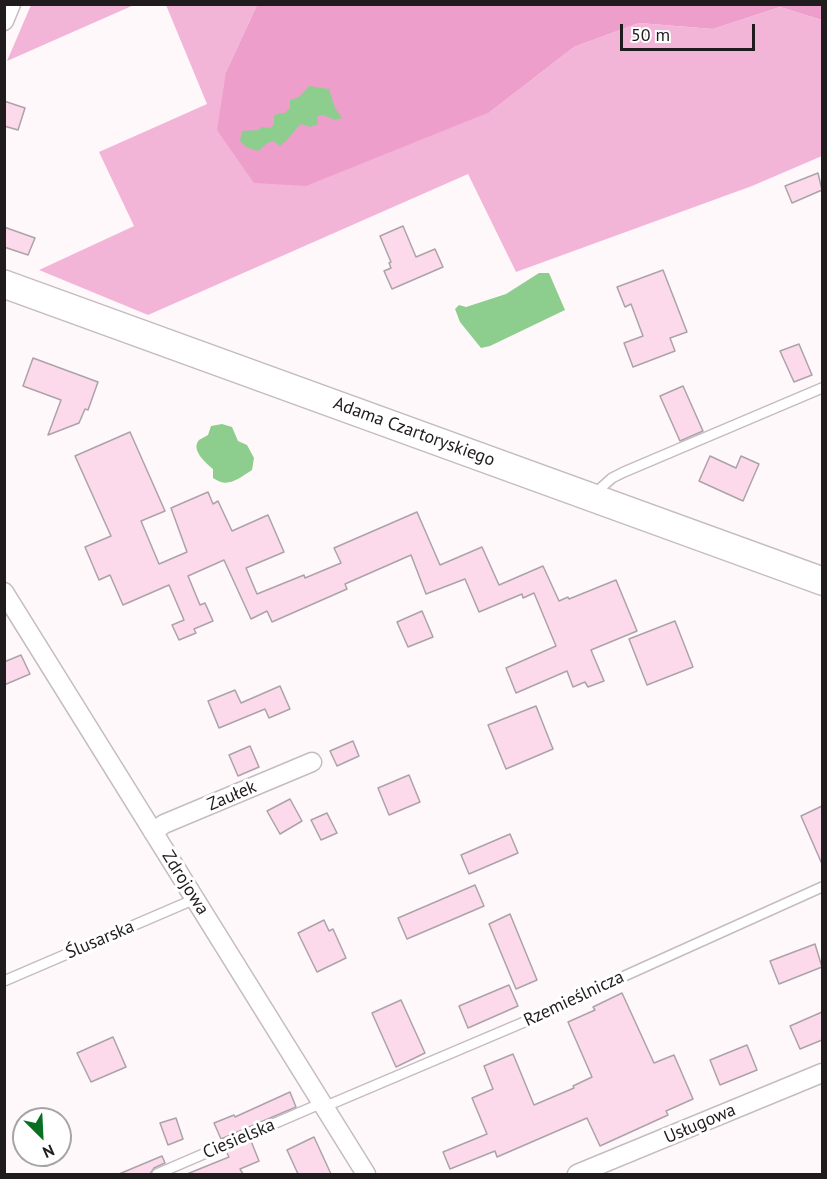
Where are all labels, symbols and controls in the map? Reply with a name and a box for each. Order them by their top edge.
scale bar [623,12,758,50]
text: 50 m [631,23,670,46]
street label: Adama Czartoryskiego [330,393,498,471]
street label: Zaułek [204,776,260,816]
street label: Zdrojowa [157,847,213,919]
street label: Ślusarska [63,916,137,964]
street label: Rzemieślnicza [520,966,628,1032]
street label: Usługowa [661,1099,739,1149]
north arrow [12,1107,72,1167]
street label: Ciesielska [200,1114,278,1164]
text: N [40,1140,57,1163]

